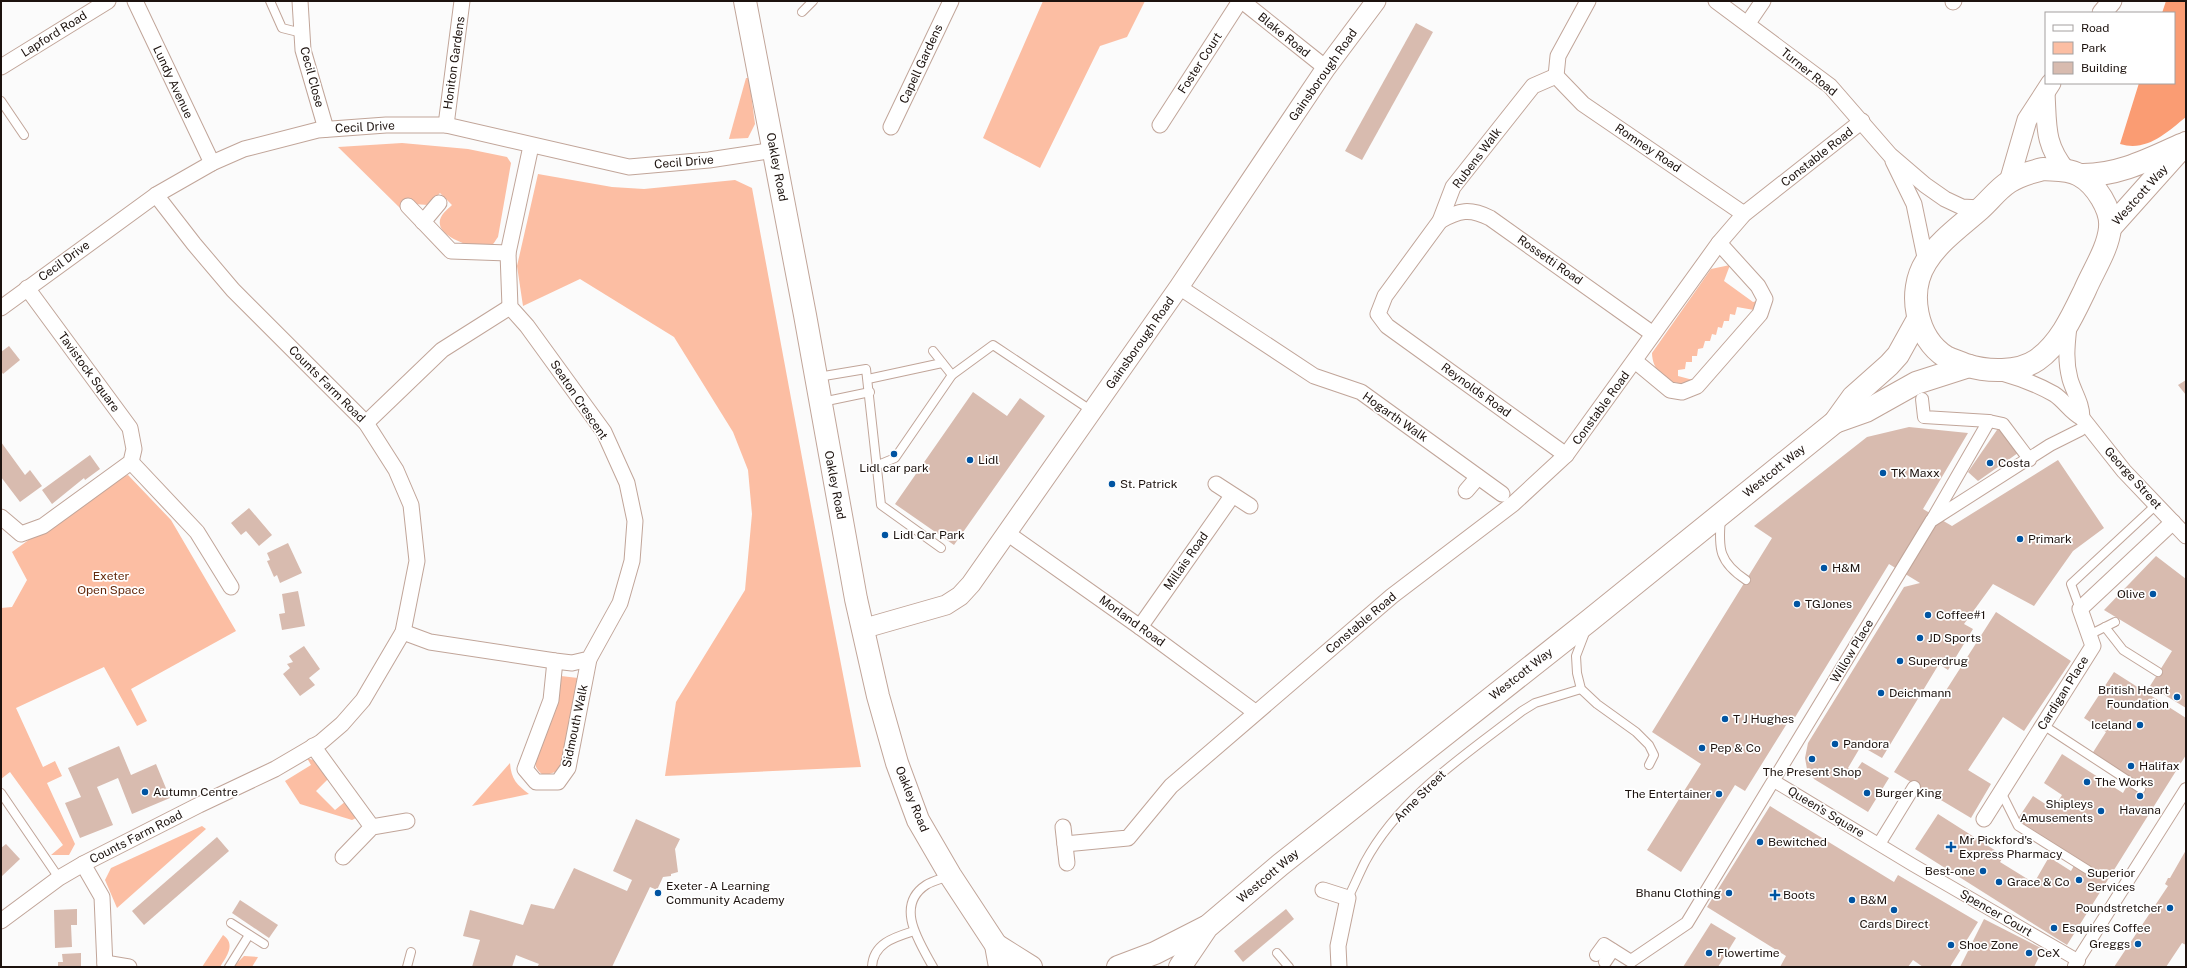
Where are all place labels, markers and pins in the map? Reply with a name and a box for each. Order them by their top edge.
marker: Lidl car park [889,449,899,459]
place label: Lidl [978,453,999,467]
marker: Lidl [965,455,975,465]
place label: Costa [1998,456,2030,470]
marker: Costa [1985,458,1995,468]
place label: Lidl car park [859,461,929,475]
place label: TK Maxx [1891,466,1940,480]
marker: TK Maxx [1878,468,1888,478]
place label: St. Patrick [1120,477,1178,491]
marker: St. Patrick [1107,479,1117,489]
place label: Lidl Car Park [893,528,965,542]
marker: Lidl Car Park [880,530,890,540]
place label: Primark [2028,532,2072,546]
marker: Primark [2015,534,2025,544]
place label: H&M [1832,561,1860,575]
marker: H&M [1819,563,1829,573]
place label: Olive [2117,587,2145,601]
marker: Olive [2148,589,2158,599]
place label: TGJones [1805,597,1852,611]
marker: TGJones [1792,599,1802,609]
place label: Coffee#1 [1936,608,1986,622]
marker: Coffee#1 [1923,610,1933,620]
place label: JD Sports [1928,631,1981,645]
marker: JD Sports [1915,633,1925,643]
place label: Superdrug [1908,654,1968,668]
marker: Superdrug [1895,656,1905,666]
place label: British Heart Foundation [2098,683,2169,711]
place label: Deichmann [1889,686,1951,700]
marker: Deichmann [1876,688,1886,698]
marker: British Heart Foundation [2172,692,2182,702]
place label: T J Hughes [1733,712,1794,726]
marker: T J Hughes [1720,714,1730,724]
place label: Iceland [2091,718,2132,732]
marker: Iceland [2135,720,2145,730]
place label: Pandora [1843,737,1889,751]
marker: Pandora [1830,739,1840,749]
place label: Pep & Co [1710,741,1761,755]
marker: Pep & Co [1697,743,1707,753]
marker: The Present Shop [1807,754,1817,764]
place label: Halifax [2139,759,2180,773]
marker: Halifax [2126,761,2136,771]
place label: The Present Shop [1763,765,1861,779]
place label: The Works [2095,775,2153,789]
marker: The Works [2082,777,2092,787]
place label: Autumn Centre [153,785,238,799]
place label: Burger King [1875,786,1942,800]
marker: Autumn Centre [140,787,150,797]
place label: The Entertainer [1625,787,1711,801]
marker: Burger King [1862,788,1872,798]
marker: The Entertainer [1714,789,1724,799]
marker: Havana [2135,791,2145,801]
place label: Shipleys Amusements [2020,797,2093,825]
place label: Havana [2119,803,2161,817]
marker: Shipleys Amusements [2096,806,2106,816]
place label: Mr Pickford's Express Pharmacy [1959,833,2063,861]
place label: Bewitched [1768,835,1827,849]
marker: Bewitched [1755,837,1765,847]
marker: Mr Pickford's Express Pharmacy [1946,842,1956,852]
place label: Best-one [1925,864,1975,878]
marker: Best-one [1978,866,1988,876]
place label: Superior Services [2087,866,2135,894]
place label: Grace & Co [2007,875,2070,889]
marker: Superior Services [2074,875,2084,885]
marker: Grace & Co [1994,877,2004,887]
place label: Exeter - A Learning Community Academy [666,879,785,907]
place label: Bhanu Clothing [1635,886,1721,900]
marker: Exeter - A Learning Community Academy [653,888,663,898]
marker: Bhanu Clothing [1724,888,1734,898]
place label: Boots [1783,888,1815,902]
marker: Boots [1770,890,1780,900]
place label: B&M [1860,893,1887,907]
marker: B&M [1847,895,1857,905]
place label: Poundstretcher [2075,901,2162,915]
marker: Poundstretcher [2165,903,2175,913]
marker: Cards Direct [1889,905,1899,915]
place label: Cards Direct [1859,917,1929,931]
place label: Esquires Coffee [2062,921,2151,935]
marker: Esquires Coffee [2049,923,2059,933]
place label: Greggs [2089,937,2130,951]
place label: Shoe Zone [1959,938,2019,952]
marker: Greggs [2133,939,2143,949]
marker: Shoe Zone [1946,940,1956,950]
place label: Flowertime [1717,946,1780,960]
place label: CeX [2037,946,2060,960]
marker: Flowertime [1704,948,1714,958]
marker: CeX [2024,948,2034,958]

